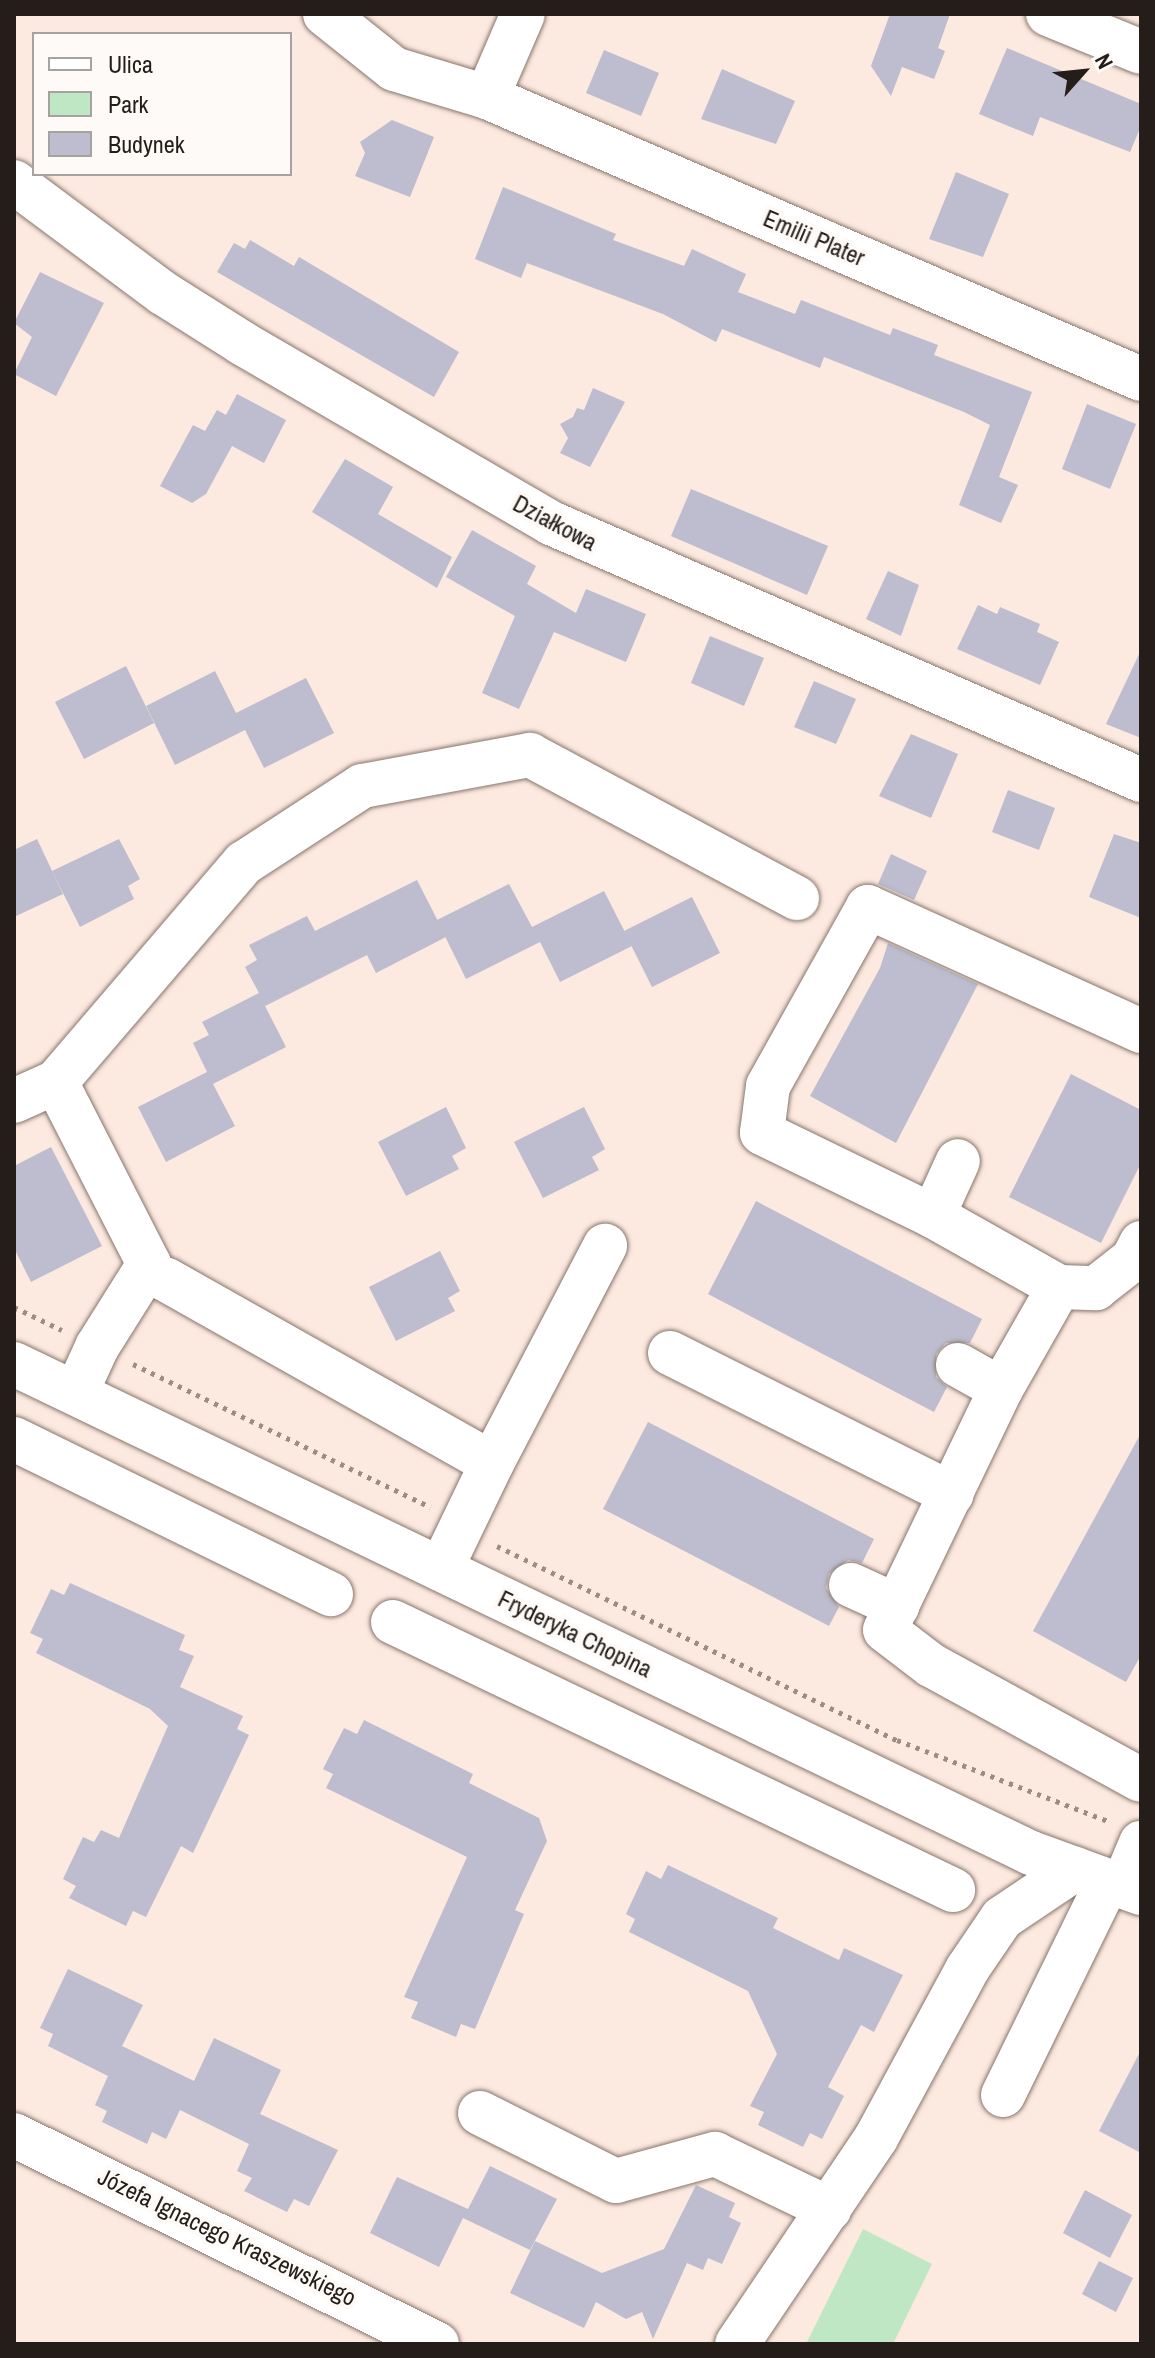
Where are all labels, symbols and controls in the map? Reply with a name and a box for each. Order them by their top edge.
legend [32,32,292,176]
north arrow [1043,32,1123,112]
text: Ulica [108,48,153,80]
text: N [1088,48,1121,74]
text: Park [108,88,148,120]
text: Budynek [108,128,185,160]
street label: Emilii Plater [759,204,869,272]
street label: Działkowa [508,489,602,557]
street label: Fryderyka Chopina [493,1584,657,1684]
street label: Józefa Ignacego Kraszewskiego [93,2162,361,2312]

